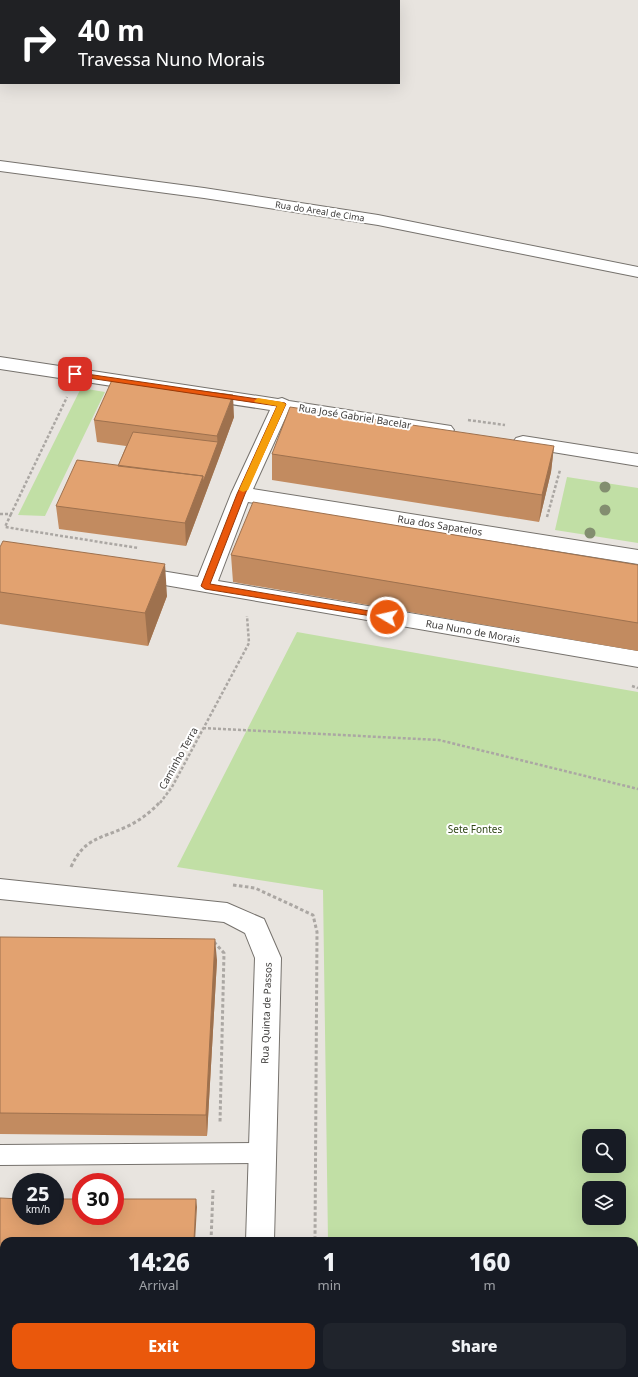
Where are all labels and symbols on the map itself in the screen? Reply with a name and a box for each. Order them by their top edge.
street label: Rua do Areal de Cima [274,198,366,224]
pin [58,357,92,391]
street label: Rua José Gabriel Bacelar [298,400,412,432]
street label: Rua dos Sapatelos [397,511,484,539]
position arrow [366,596,408,638]
street label: Rua Nuno de Morais [425,616,522,646]
street label: Caminho Terra [155,724,201,792]
park label: Sete Fontes [448,822,502,836]
street label: Rua Quinta de Passos [257,962,275,1064]
speed limit sign: 30 [72,1173,124,1225]

